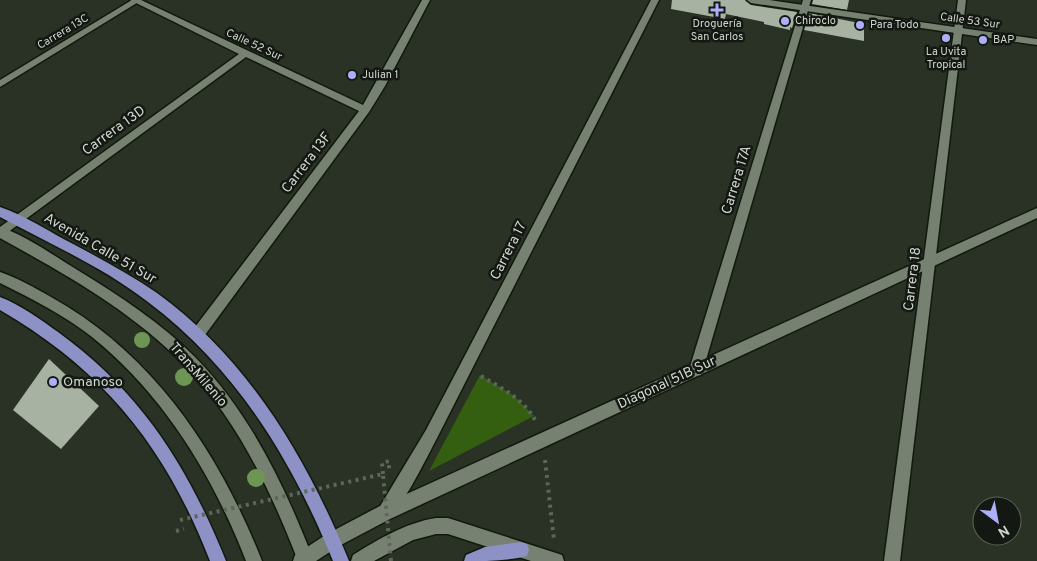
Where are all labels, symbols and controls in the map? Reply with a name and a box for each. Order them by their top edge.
marker: Droguería San Carlos [711,4,723,16]
street label: Calle 53 Sur [939,10,1002,32]
street label: Carrera 13C [35,11,91,53]
place label: Chiroclo [795,14,836,28]
marker: Chiroclo [779,15,791,27]
place label: Droguería San Carlos [691,17,743,44]
place label: Para Todo [870,18,919,32]
marker: Para Todo [854,19,866,31]
street label: Calle 52 Sur [224,26,285,64]
marker: La Uvita Tropical [940,32,952,44]
place label: BAP [993,33,1014,47]
marker: BAP [977,34,989,46]
place label: La Uvita Tropical [926,45,966,72]
place label: Julian 1 [362,68,399,82]
marker: Julian 1 [346,69,358,81]
street label: Carrera 13D [79,102,149,160]
street label: Carrera 13F [279,129,336,197]
street label: Carrera 17A [718,144,756,216]
street label: Avenida Calle 51 Sur [41,210,160,288]
street label: Carrera 17 [487,219,531,283]
street label: Carrera 18 [901,246,925,312]
street label: TransMilenio [166,339,231,411]
street label: Diagonal 51B Sur [615,353,719,413]
place label: Omanoso [63,374,123,391]
marker: Omanoso [47,376,59,388]
north arrow [972,496,1022,546]
text: N [994,521,1012,541]

